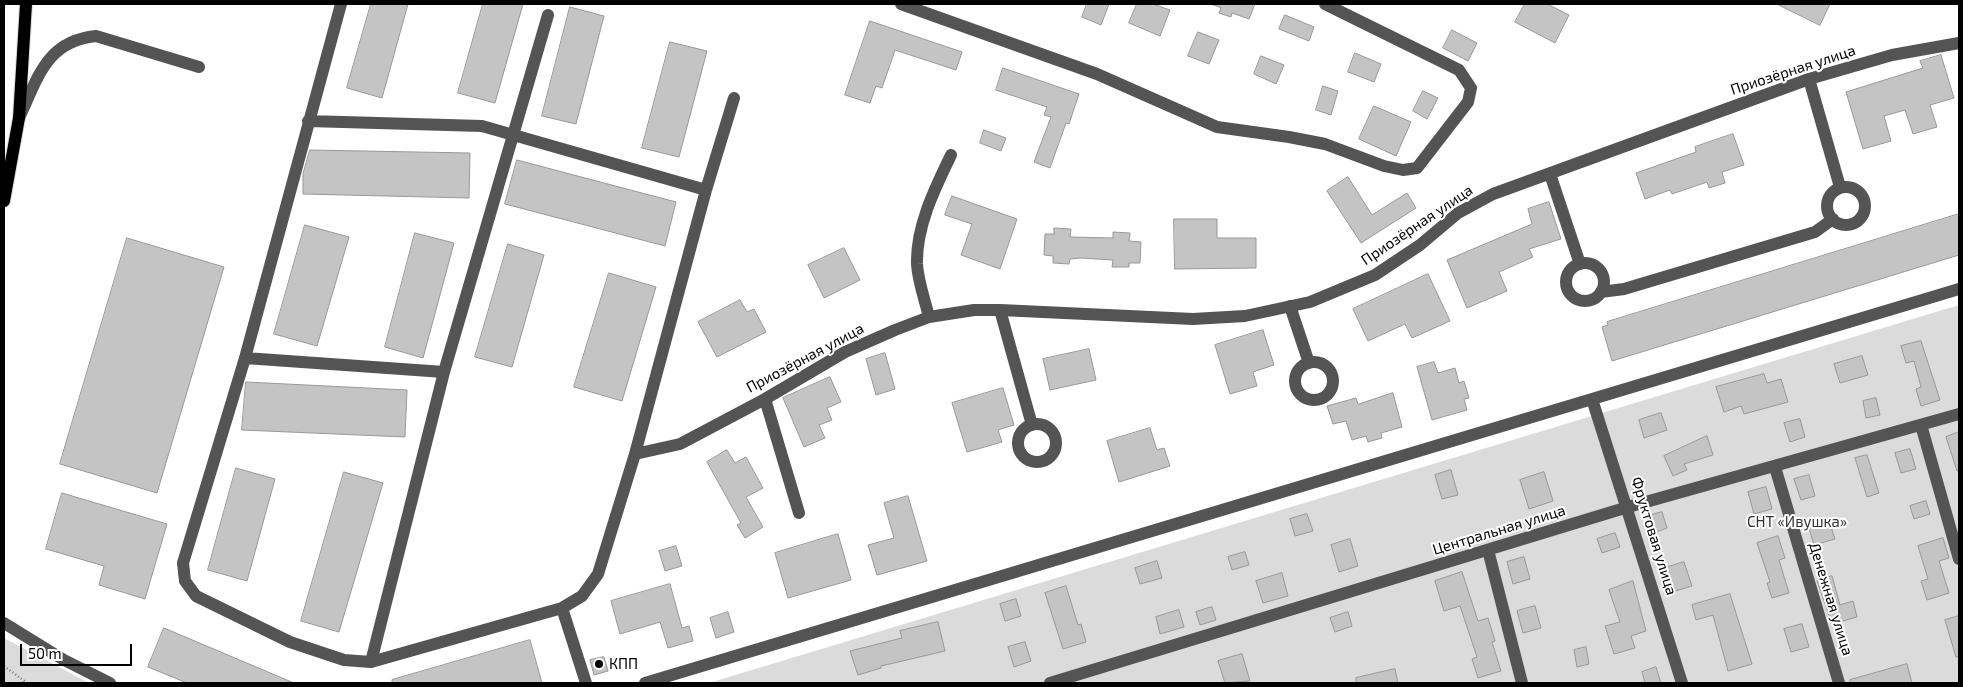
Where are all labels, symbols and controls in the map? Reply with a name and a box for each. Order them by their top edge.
street label: Приозёрная улица [1728,41,1858,99]
street label: Приозёрная улица [1358,181,1476,269]
street label: Приозёрная улица [743,319,867,397]
street label: Фруктовая улица [1627,475,1681,597]
street label: Центральная улица [1430,501,1568,559]
park label: СНТ «Ивушка» [1747,513,1847,531]
street label: Денежная улица [1805,540,1857,658]
scale bar [22,634,135,666]
text: 50 m [28,644,62,662]
place label: КПП [609,655,638,673]
marker: КПП [593,658,605,670]

